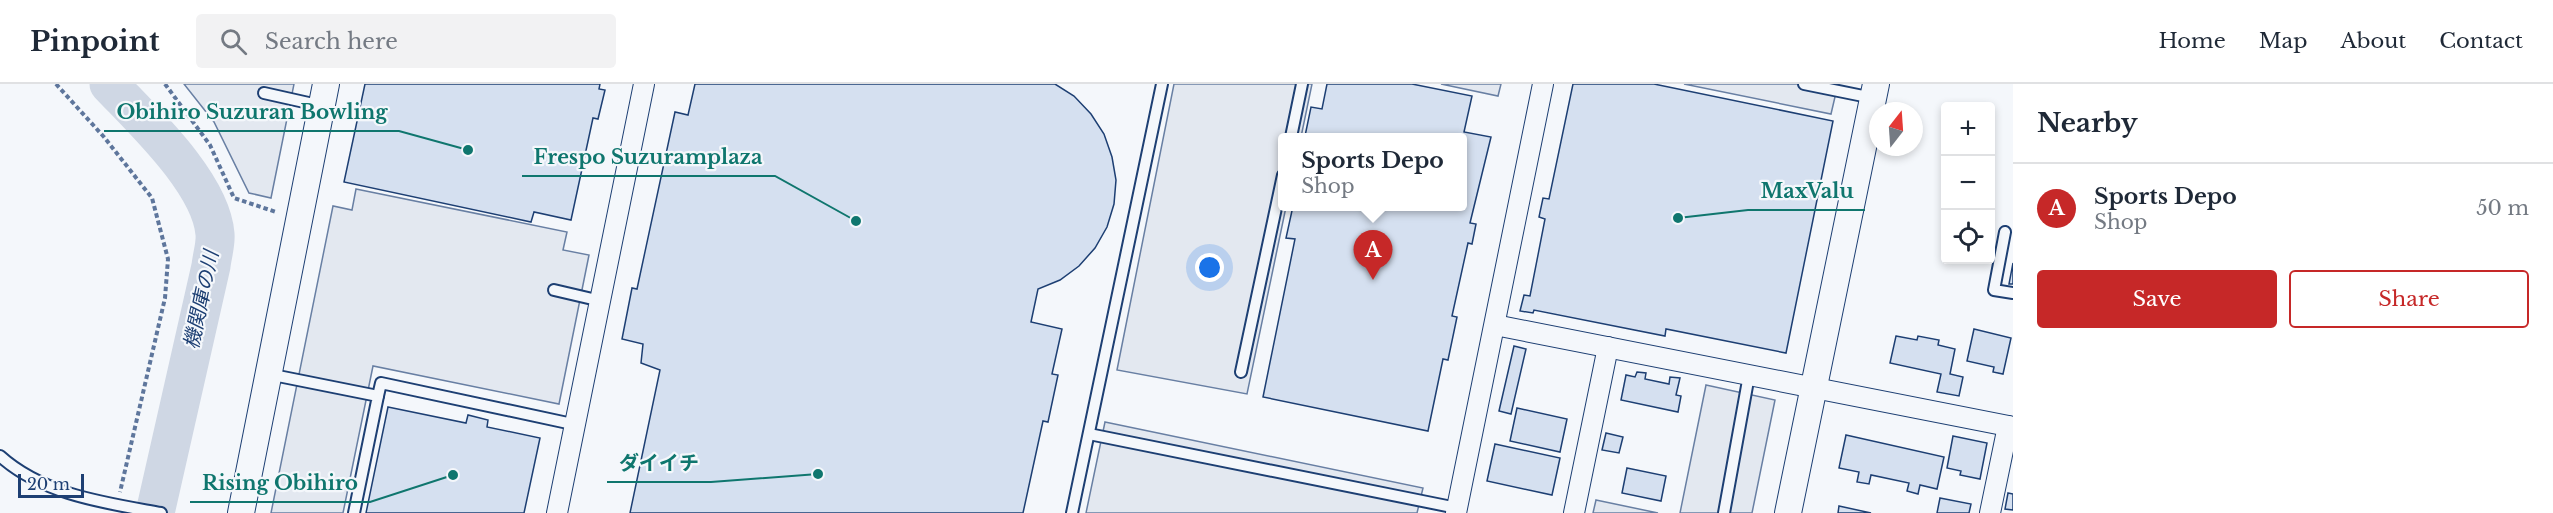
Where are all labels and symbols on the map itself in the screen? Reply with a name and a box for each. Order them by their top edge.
callout: Obihiro Suzuran Bowling [104,93,399,131]
text: Obihiro Suzuran Bowling [116,100,388,124]
north arrow [1869,102,1923,156]
callout: Frespo Suzuramplaza [522,138,775,176]
text: Frespo Suzuramplaza [534,145,763,169]
callout: MaxValu [1748,172,1865,210]
text: MaxValu [1760,179,1854,203]
pin: A [1354,230,1392,280]
water label: 機関庫の川 [179,247,224,351]
your location [1195,253,1224,282]
callout: ダイイチ [607,444,711,482]
text: ダイイチ [619,451,699,475]
callout: Rising Obihiro [190,464,370,502]
scale bar [18,471,84,498]
text: Rising Obihiro [202,471,358,495]

